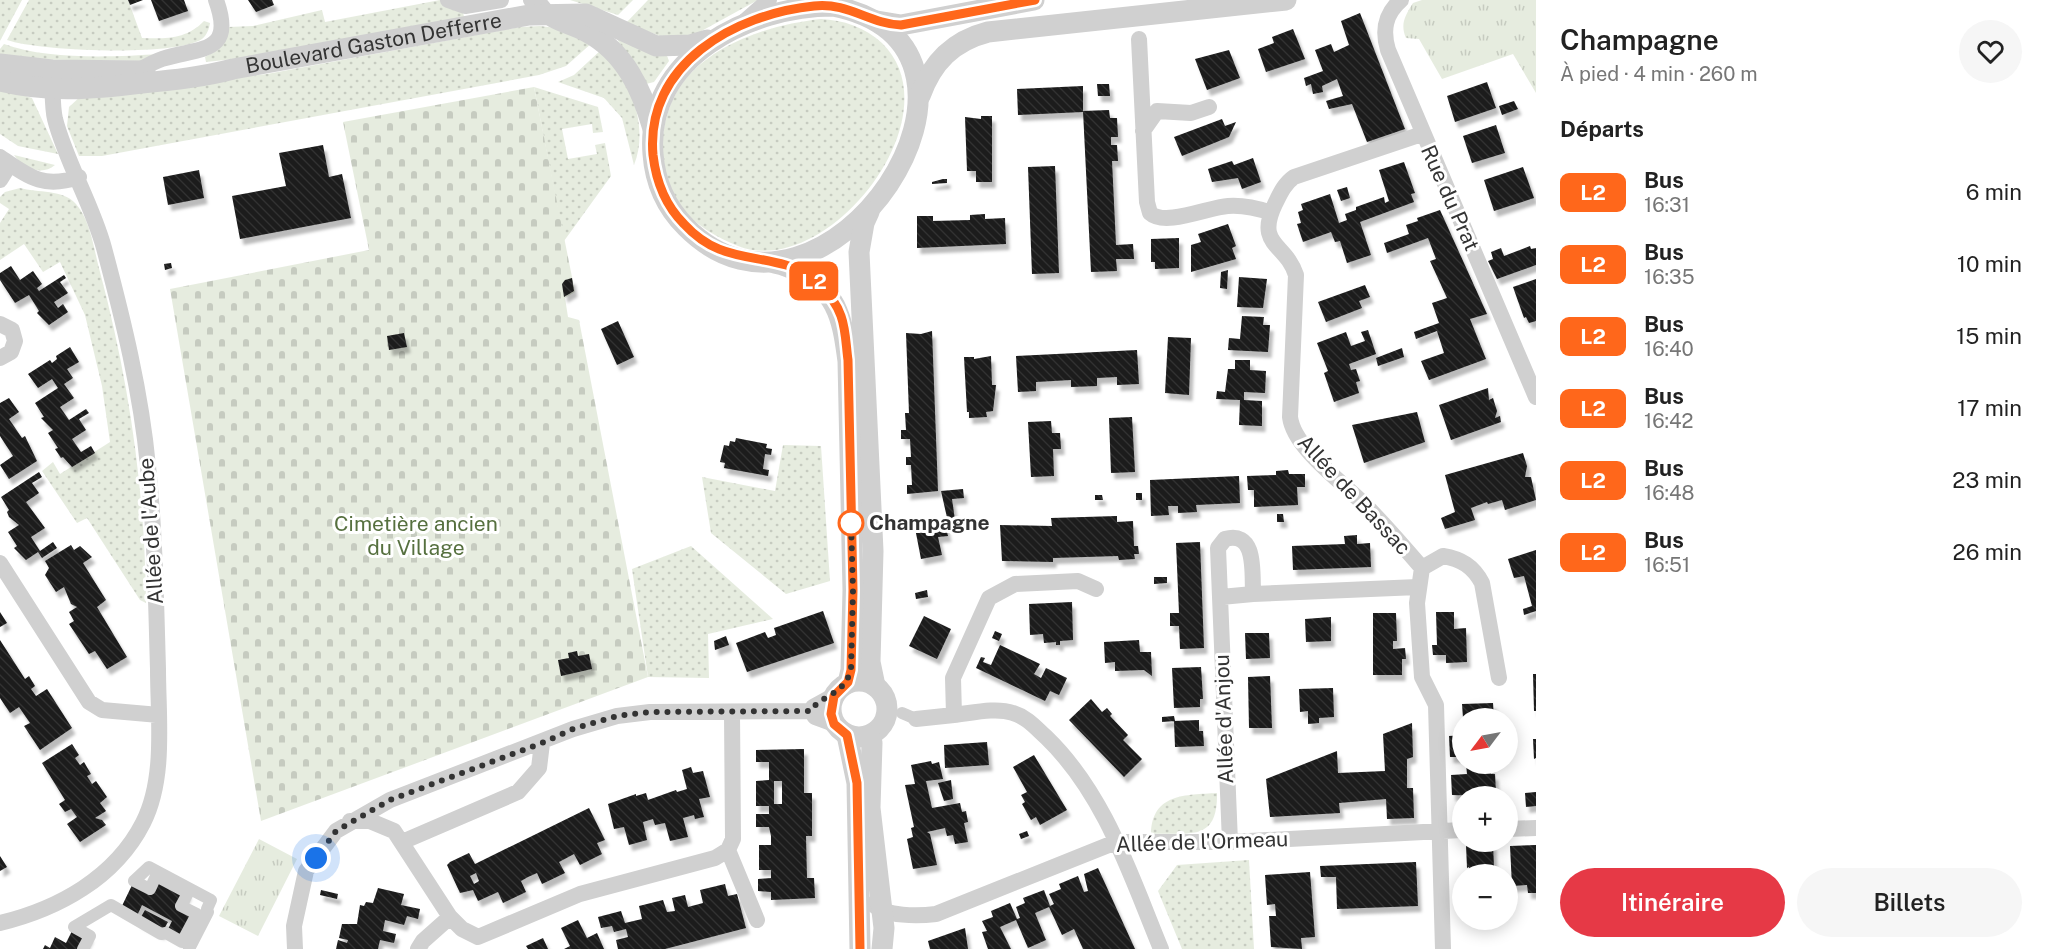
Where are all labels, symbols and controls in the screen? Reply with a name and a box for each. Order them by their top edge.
street label: Boulevard Gaston Defferre [243,7,504,78]
button: heart [1959,20,2022,83]
text: Champagne [1560,23,1719,56]
text: À pied · 4 min · 260 m [1560,62,1758,86]
text: Départs [1560,116,1644,142]
street label: Rue du Prat [1416,141,1485,255]
text: Bus [1644,167,1684,193]
text: 6 min [1966,179,2022,205]
text: L2 [1580,180,1606,205]
text: 16:31 [1644,193,1690,217]
text: Bus [1644,239,1684,265]
text: 10 min [1957,251,2022,277]
text: L2 [1580,252,1606,277]
line badge: L2 [787,262,841,300]
text: 16:35 [1644,265,1695,289]
text: L2 [801,269,827,294]
text: Bus [1644,311,1684,337]
text: 15 min [1956,323,2022,349]
text: L2 [1580,324,1606,349]
text: 16:40 [1644,337,1694,361]
text: Bus [1644,383,1684,409]
text: 17 min [1957,395,2022,421]
text: L2 [1580,396,1606,421]
text: 16:42 [1644,409,1693,433]
street label: Allée de Bassac [1293,430,1416,560]
text: Bus [1644,455,1684,481]
street label: Allée de l'Aube [133,457,168,605]
text: 23 min [1952,467,2022,493]
text: L2 [1580,468,1606,493]
text: 16:48 [1644,481,1695,505]
marker: Champagne [838,510,864,536]
place label: Champagne [869,510,990,535]
park label: Cimetière ancien du Village [334,511,498,560]
text: Bus [1644,527,1684,553]
text: 26 min [1953,539,2022,565]
text: L2 [1580,540,1606,565]
text: 16:51 [1644,553,1690,577]
street label: Allée d'Anjou [1209,654,1238,784]
north arrow [1452,708,1518,774]
map controls [1452,708,1518,930]
button: + [1452,786,1518,852]
street label: Allée de l'Ormeau [1115,826,1289,857]
your location [301,843,331,873]
button: − [1452,864,1518,930]
button: Itinéraire [1560,868,1785,937]
button: Billets [1797,868,2022,937]

